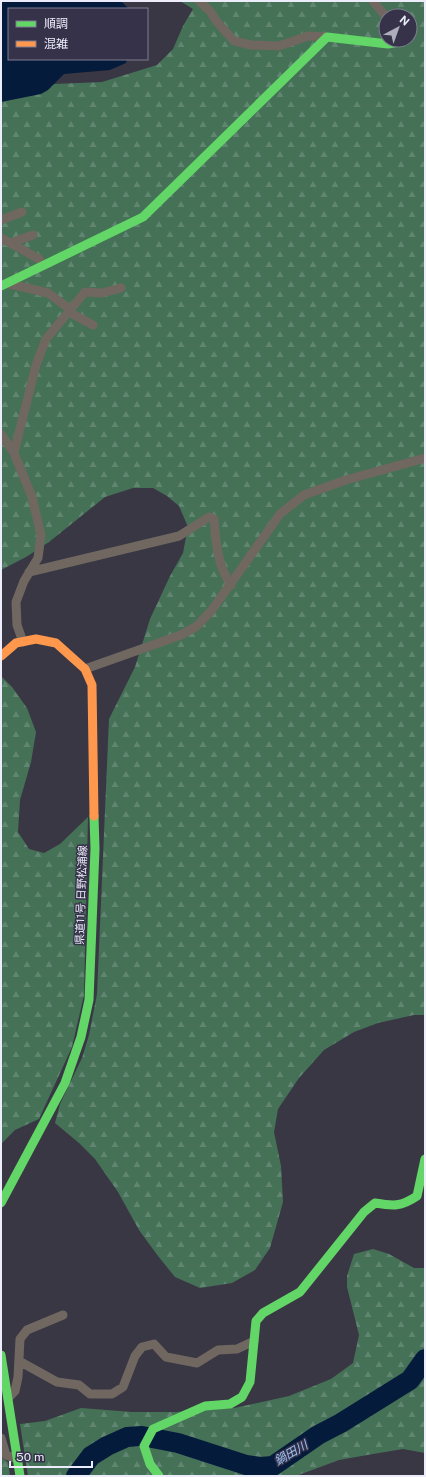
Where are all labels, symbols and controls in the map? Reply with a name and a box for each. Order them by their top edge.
legend [8,8,148,60]
north arrow [378,8,418,48]
text: N [397,13,412,28]
text: 順調 [44,17,68,31]
text: 混雑 [44,37,68,51]
street label: 県道11号 日野松浦線 [73,845,89,945]
water label: 鍋田川 [272,1437,312,1468]
scale bar [10,1443,92,1469]
text: 50 m [16,1450,44,1464]

